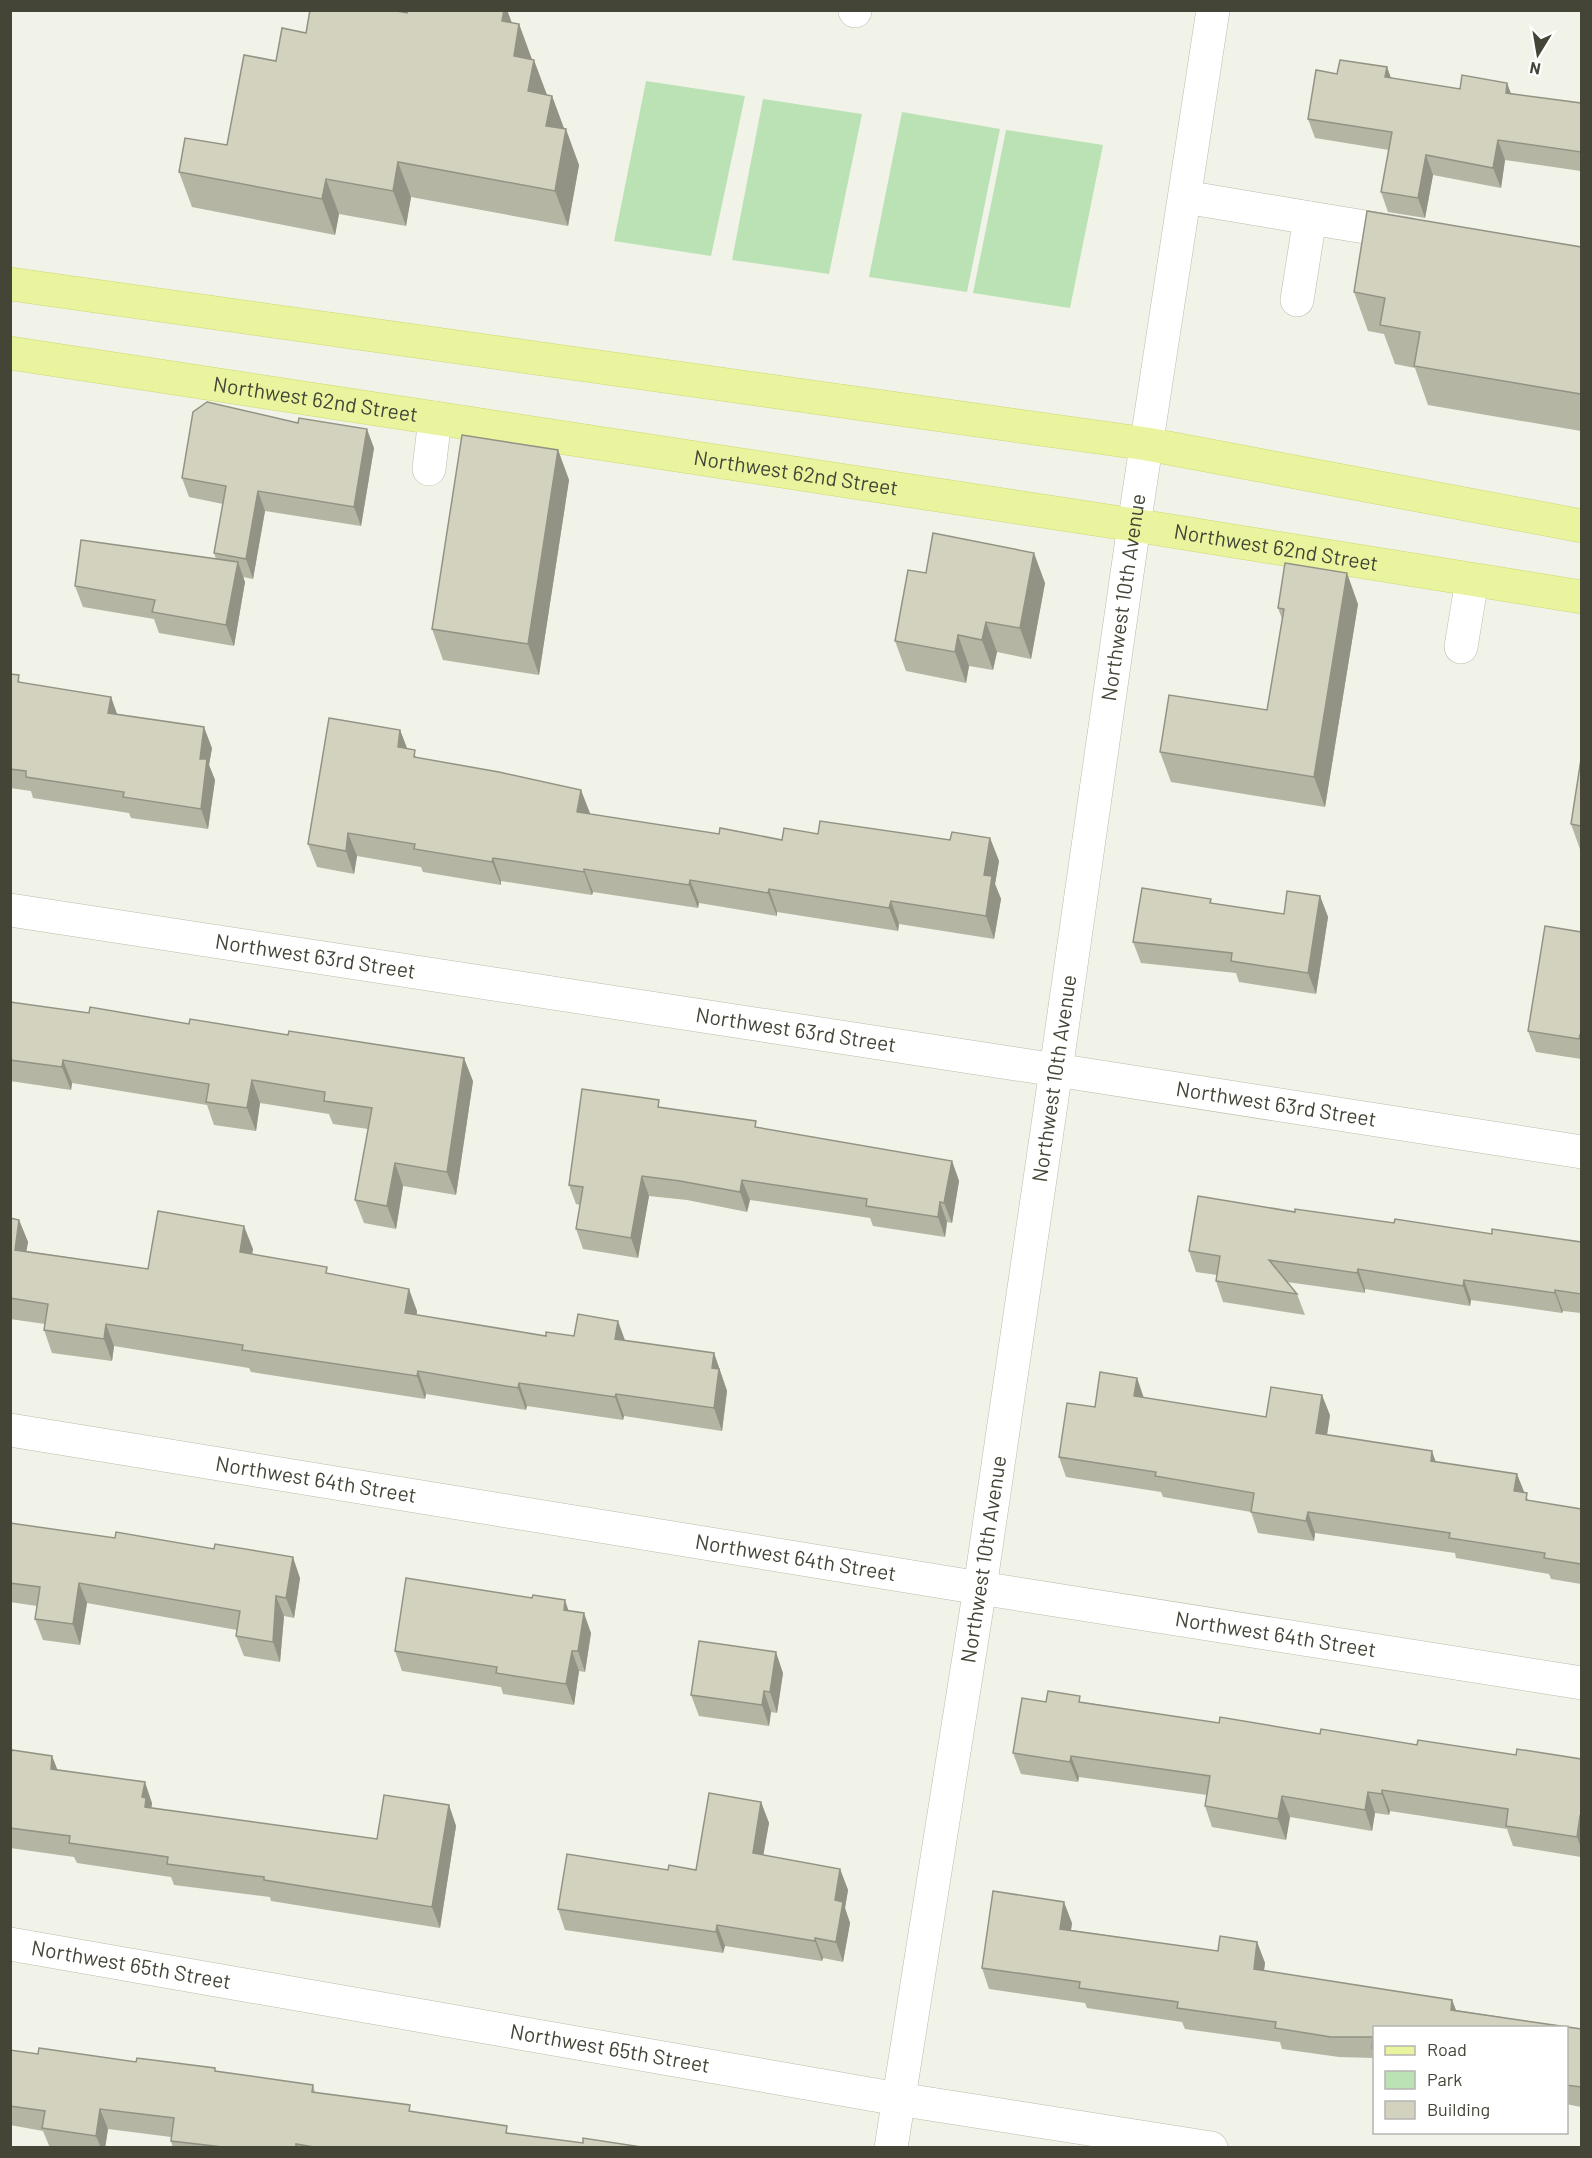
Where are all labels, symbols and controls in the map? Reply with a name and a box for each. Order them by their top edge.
north arrow [1508,24,1568,84]
text: N [1528,59,1542,80]
street label: Northwest 62nd Street [212,370,420,426]
street label: Northwest 62nd Street [692,444,900,500]
street label: Northwest 10th Avenue [1095,492,1150,703]
street label: Northwest 62nd Street [1172,518,1380,575]
street label: Northwest 63rd Street [214,928,418,983]
street label: Northwest 10th Avenue [1026,973,1081,1184]
street label: Northwest 63rd Street [694,1001,898,1056]
street label: Northwest 63rd Street [1174,1075,1378,1131]
street label: Northwest 64th Street [214,1450,418,1507]
street label: Northwest 10th Avenue [954,1454,1010,1665]
street label: Northwest 64th Street [694,1528,898,1585]
street label: Northwest 64th Street [1174,1605,1378,1661]
street label: Northwest 65th Street [30,1934,233,1993]
street label: Northwest 65th Street [508,2018,712,2077]
legend [1373,2026,1568,2134]
text: Road [1427,2038,1467,2060]
text: Park [1427,2068,1462,2090]
text: Building [1427,2098,1490,2120]

